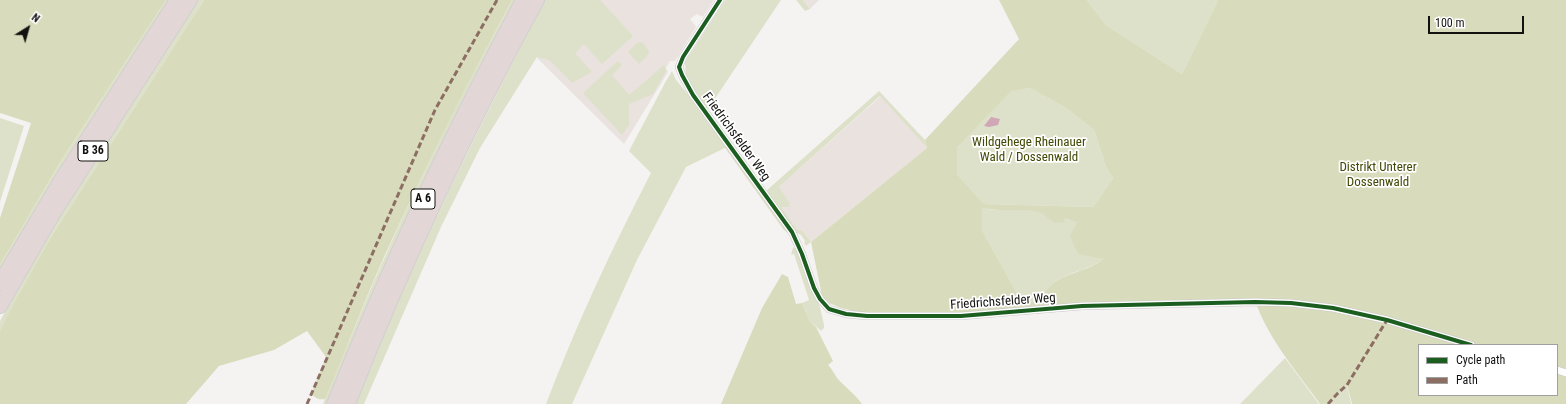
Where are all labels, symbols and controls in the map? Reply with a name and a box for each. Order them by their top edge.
north arrow [8,8,48,48]
scale bar [1430,8,1526,34]
text: N [29,11,42,25]
text: 100 m [1435,16,1465,30]
street label: Friedrichsfelder Weg [699,90,773,184]
park label: Wildgehege Rheinauer Wald / Dossenwald [972,135,1086,166]
road number: B 36 [78,141,108,161]
park label: Distrikt Unterer Dossenwald [1339,160,1417,191]
road number: A 6 [411,189,435,209]
street label: Friedrichsfelder Weg [950,291,1056,313]
legend [1418,344,1558,396]
text: Cycle path [1456,353,1505,367]
text: Path [1456,373,1478,387]

